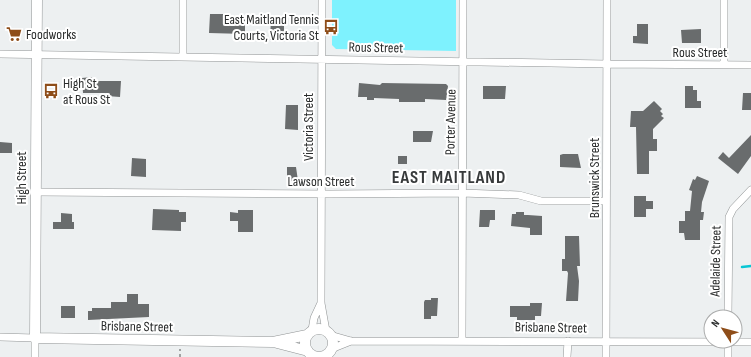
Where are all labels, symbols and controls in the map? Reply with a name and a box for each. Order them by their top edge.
place label: East Maitland Tennis Courts, Victoria St [224,11,319,44]
bus stop icon: East Maitland Tennis Courts, Victoria St [322,18,340,36]
supermarket icon: Foodworks [5,25,23,43]
place label: Foodworks [26,26,76,43]
street label: Rous Street [348,39,404,56]
street label: Rous Street [673,44,727,61]
place label: High St at Rous St [63,75,110,108]
bus stop icon: High St at Rous St [42,82,60,100]
street label: Porter Avenue [441,89,460,155]
street label: Victoria Street [300,93,317,161]
street label: Brunswick Street [586,138,603,218]
street label: High Street [13,151,30,205]
district label: EAST MAITLAND [392,167,506,188]
street label: Lawson Street [288,173,354,190]
street label: Adelaide Street [706,225,725,298]
north arrow [703,309,743,349]
street label: Brisbane Street [101,317,173,336]
text: N [708,317,722,330]
street label: Brisbane Street [515,318,587,337]

